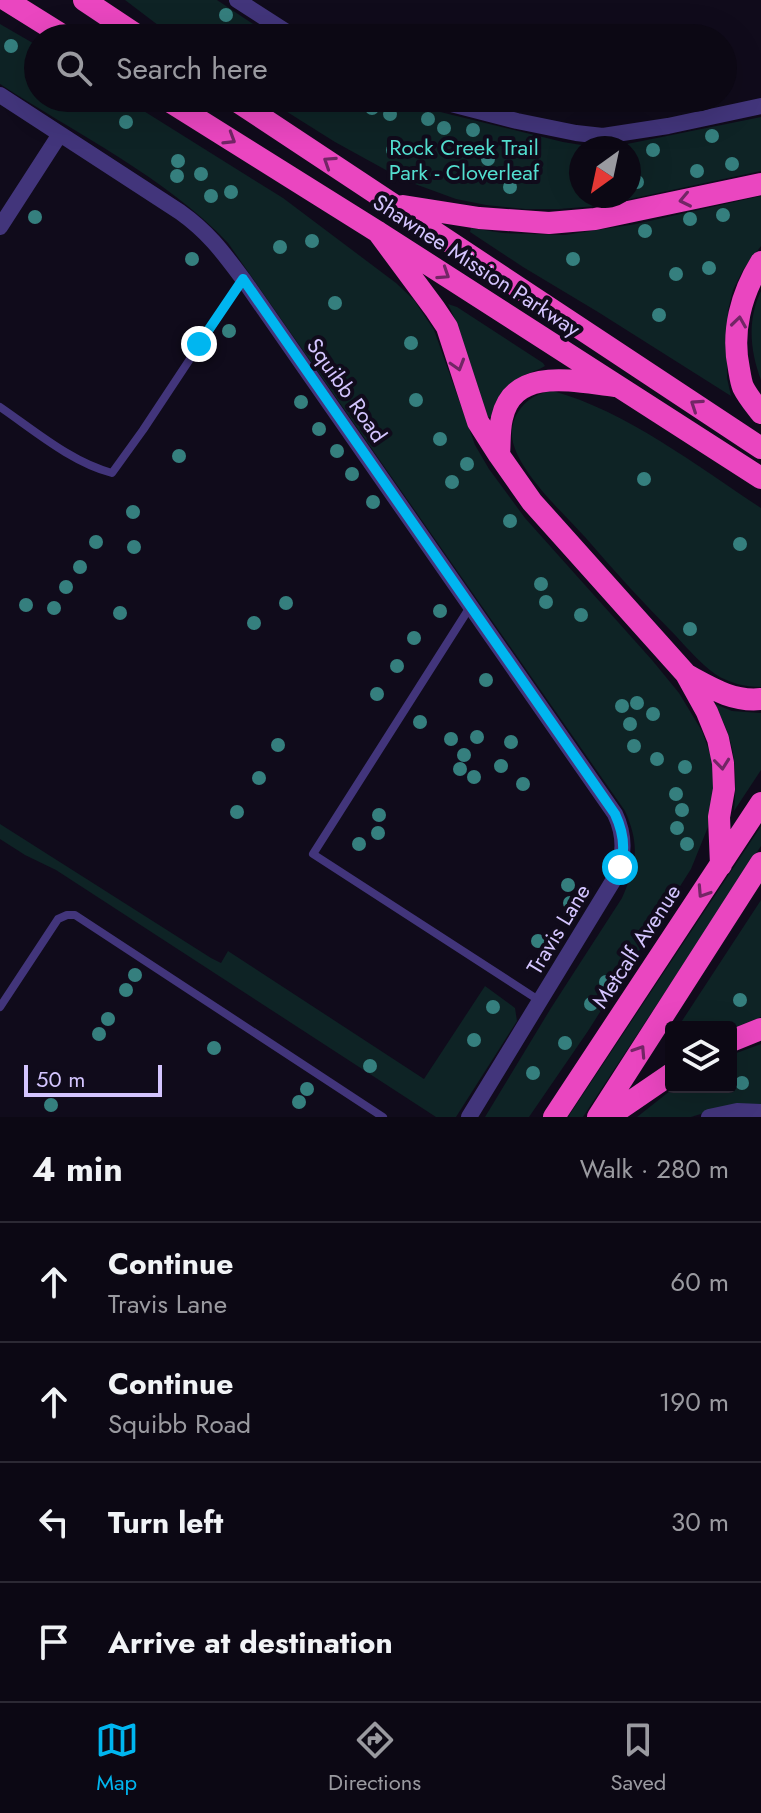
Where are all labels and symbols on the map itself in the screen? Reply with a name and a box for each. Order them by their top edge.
one-way arrow [221,130,236,145]
park label: Rock Creek Trail Park - Cloverleaf [389,131,540,188]
north arrow [569,136,641,208]
one-way arrow [324,157,338,172]
street label: Shawnee Mission Parkway [367,186,587,344]
one-way arrow [678,191,692,208]
one-way arrow [435,264,450,279]
one-way arrow [730,315,747,329]
route end [181,326,217,362]
street label: Squibb Road [299,331,395,449]
one-way arrow [449,357,465,371]
one-way arrow [690,400,705,415]
one-way arrow [713,758,730,771]
route start [602,849,638,885]
street label: Travis Lane [518,878,598,980]
street label: Metcalf Avenue [584,878,688,1014]
one-way arrow [698,883,713,897]
one-way arrow [630,1046,645,1060]
scale bar [24,1061,162,1097]

